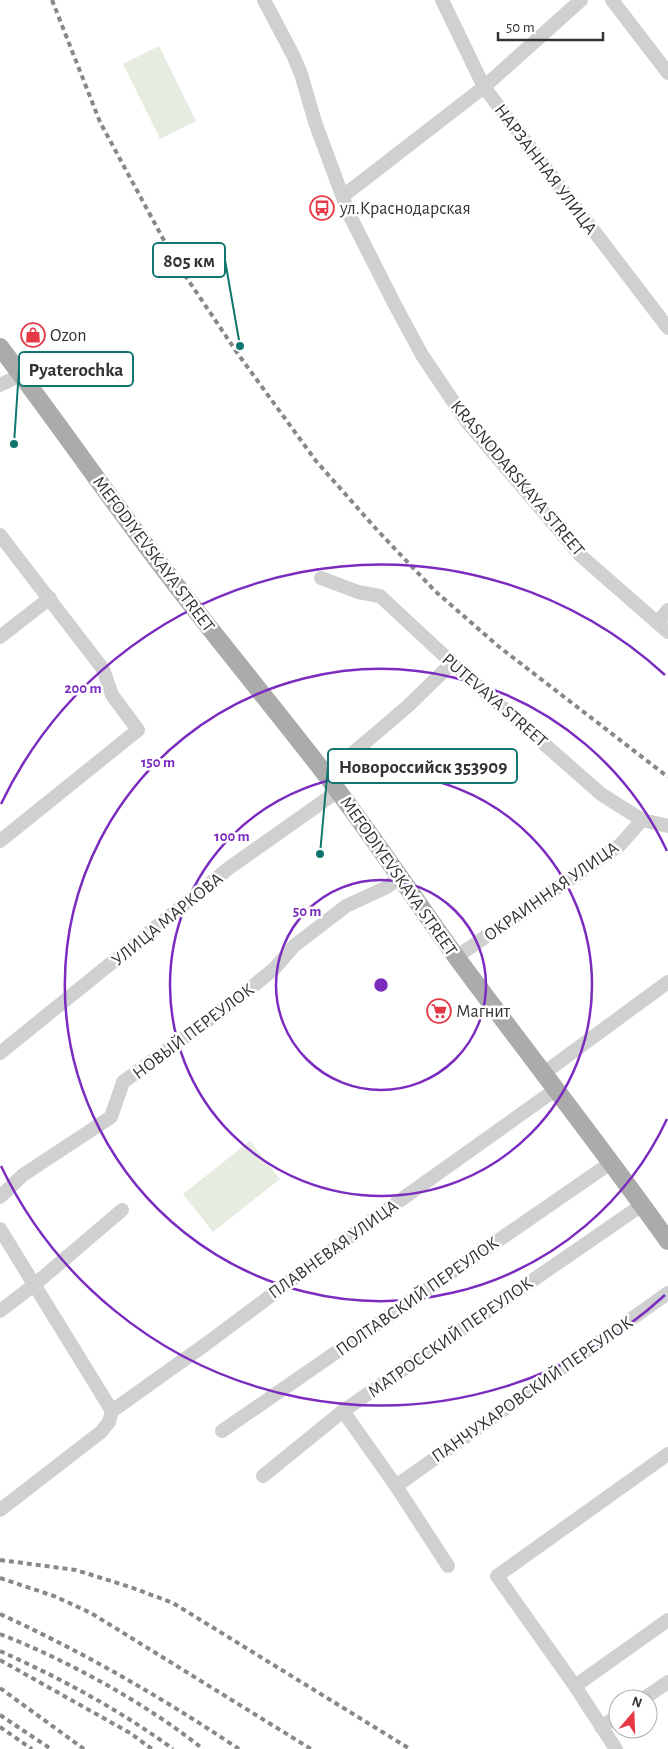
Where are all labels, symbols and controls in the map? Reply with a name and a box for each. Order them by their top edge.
scale bar [498,10,603,42]
text: 50 m [506,20,535,35]
street label: НАРЗАННАЯ УЛИЦА [490,101,600,238]
bus stop icon: ул.Краснодарская [309,195,335,221]
place label: ул.Краснодарская [339,200,471,218]
callout: 805 км [153,243,225,277]
text: 805 км [163,252,215,271]
shop icon: Ozon [20,322,46,348]
place label: Ozon [50,327,87,345]
callout: Pyaterochka [19,352,133,386]
text: Pyaterochka [29,361,123,380]
street label: KRASNODARSKAYA STREET [447,397,588,560]
street label: MEFODIYEVSKAYA STREET [89,473,218,636]
street label: PUTEVAYA STREET [438,650,550,751]
text: 200 m [64,681,102,696]
callout: Новороссийск 353909 [328,749,517,783]
text: 150 m [141,755,175,770]
text: Новороссийск 353909 [339,758,507,777]
street label: MEFODIYEVSKAYA STREET [336,794,460,960]
text: 100 m [214,829,250,844]
street label: ОКРАИННАЯ УЛИЦА [481,838,623,945]
street label: УЛИЦА МАРКОВА [109,869,227,970]
text: 50 m [293,904,321,919]
centre of rings [372,976,390,994]
street label: НОВЫЙ ПЕРЕУЛОК [128,979,258,1083]
supermarket icon: Магнит [426,998,452,1024]
place label: Магнит [456,1003,511,1021]
street label: ПЛАВНЕВАЯ УЛИЦА [265,1197,402,1303]
street label: ПОЛТАВСКИЙ ПЕРЕУЛОК [332,1232,503,1360]
street label: МАТРОССКИЙ ПЕРЕУЛОК [364,1272,537,1402]
street label: ПАНЧУХАРОВСКИЙ ПЕРЕУЛОК [428,1311,637,1466]
north arrow [608,1689,658,1739]
text: N [630,1694,644,1711]

